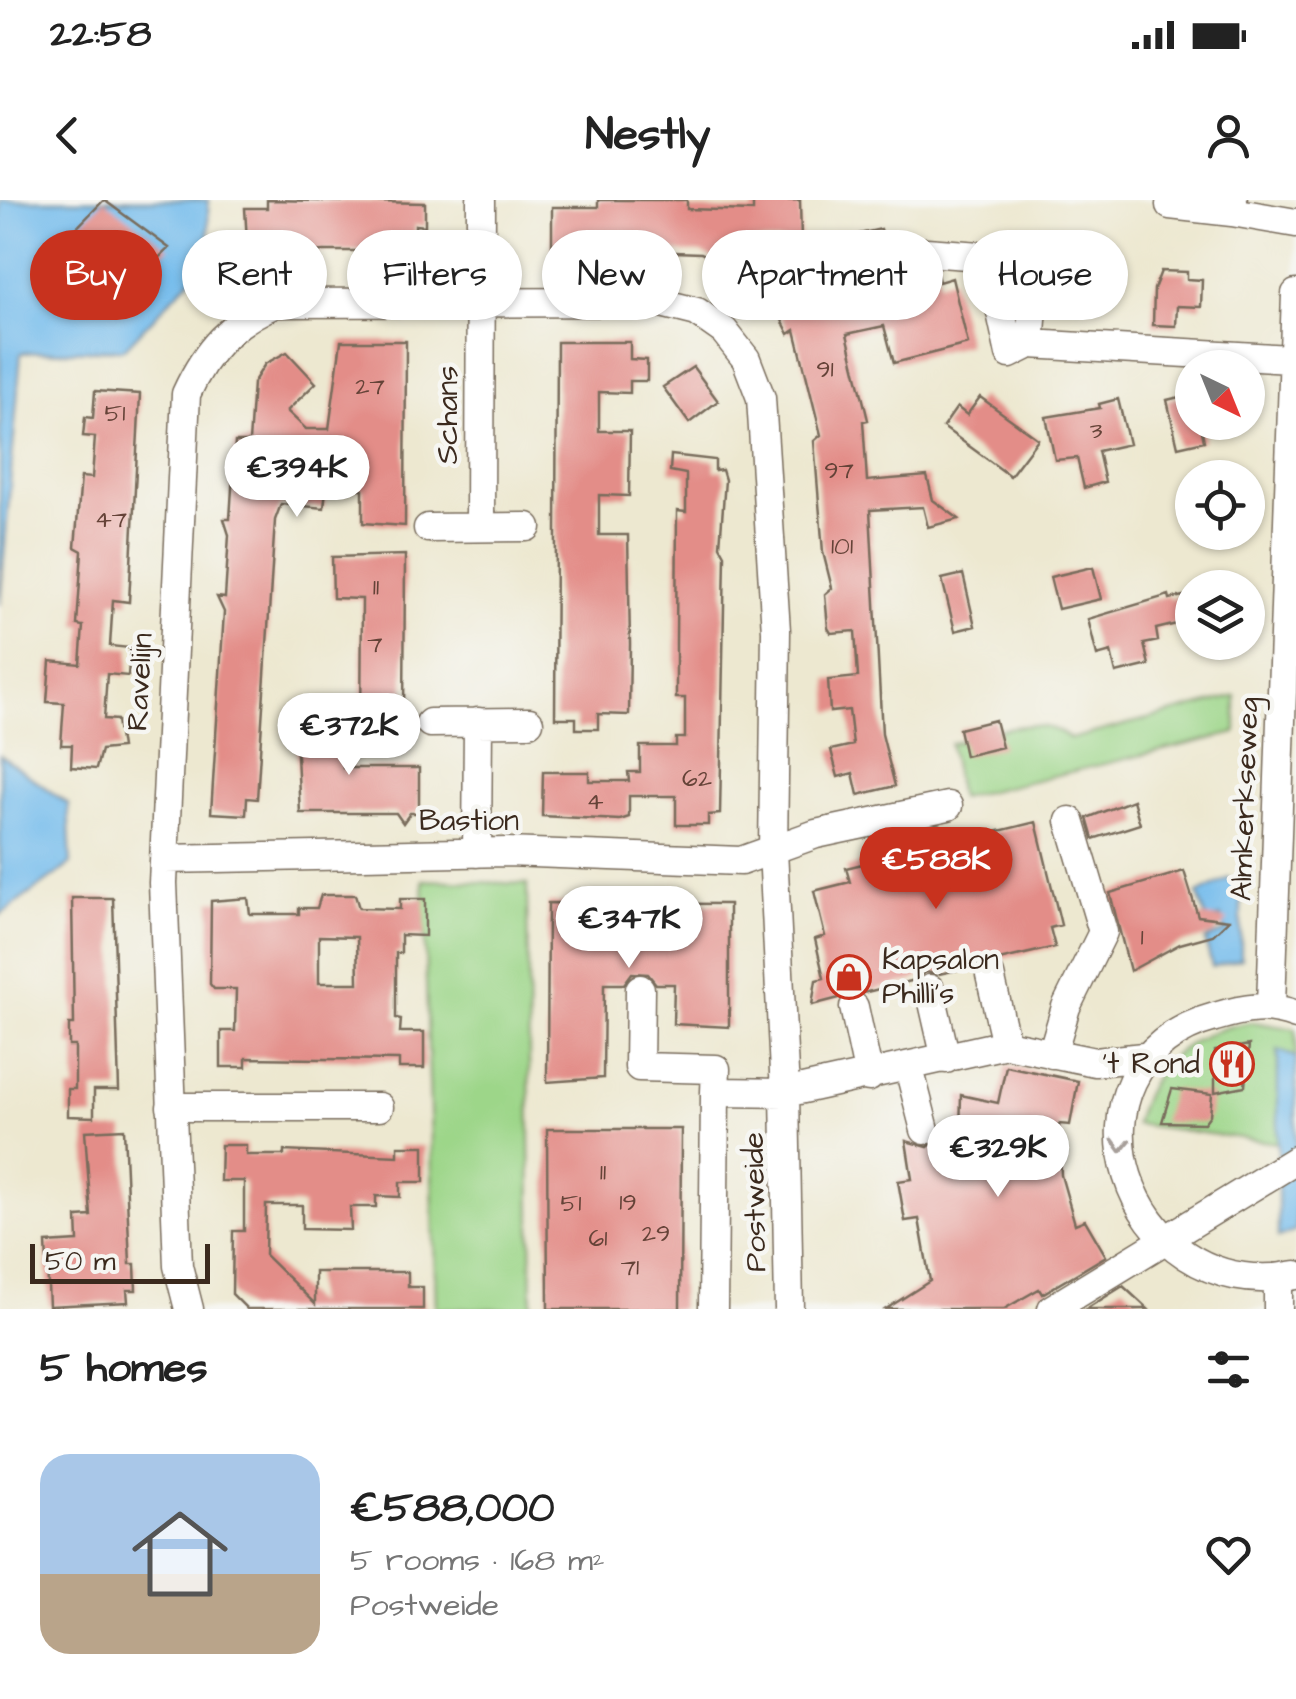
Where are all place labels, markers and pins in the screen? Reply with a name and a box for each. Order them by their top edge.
pin: €394K [227,435,367,520]
pin: €372K [279,693,419,778]
pin: €588K [866,827,1006,912]
pin: €347K [559,886,699,971]
place label: Kapsalon Philli's [882,939,999,1015]
shop icon: Kapsalon Philli's [826,954,872,1000]
restaurant icon: 't Rond [1209,1041,1255,1087]
place label: 't Rond [1102,1043,1200,1085]
pin: €329K [928,1115,1068,1200]

